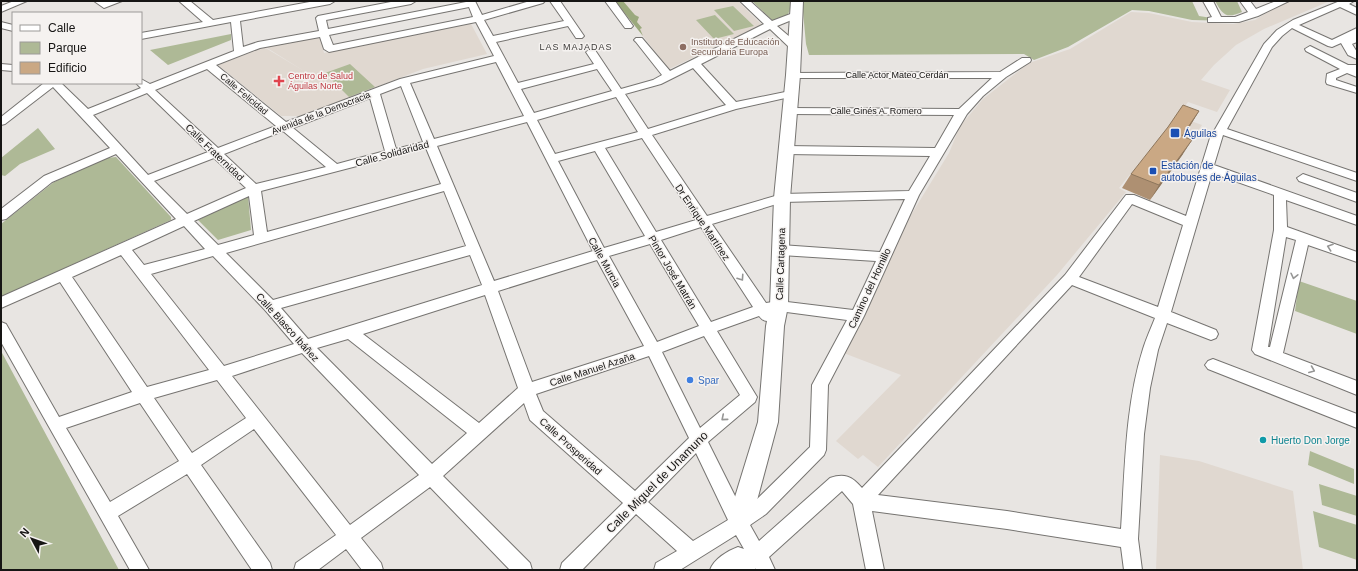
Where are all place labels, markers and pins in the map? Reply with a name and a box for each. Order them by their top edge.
place label: Instituto de Educación Secundaria Europa [691,37,780,57]
marker: Instituto de Educación Secundaria Europa [678,42,688,52]
place label: Centro de Salud Águilas Norte [288,71,353,91]
marker: Centro de Salud Águilas Norte [273,75,285,87]
marker: Águilas [1169,127,1181,139]
place label: Águilas [1184,127,1217,139]
place label: Estación de autobuses de Águilas [1161,160,1257,183]
marker: Estación de autobuses de Águilas [1148,166,1158,176]
marker: Spar [685,375,695,385]
place label: Spar [698,375,720,386]
marker: Huerto Don Jorge [1258,435,1268,445]
place label: Huerto Don Jorge [1271,435,1350,446]

